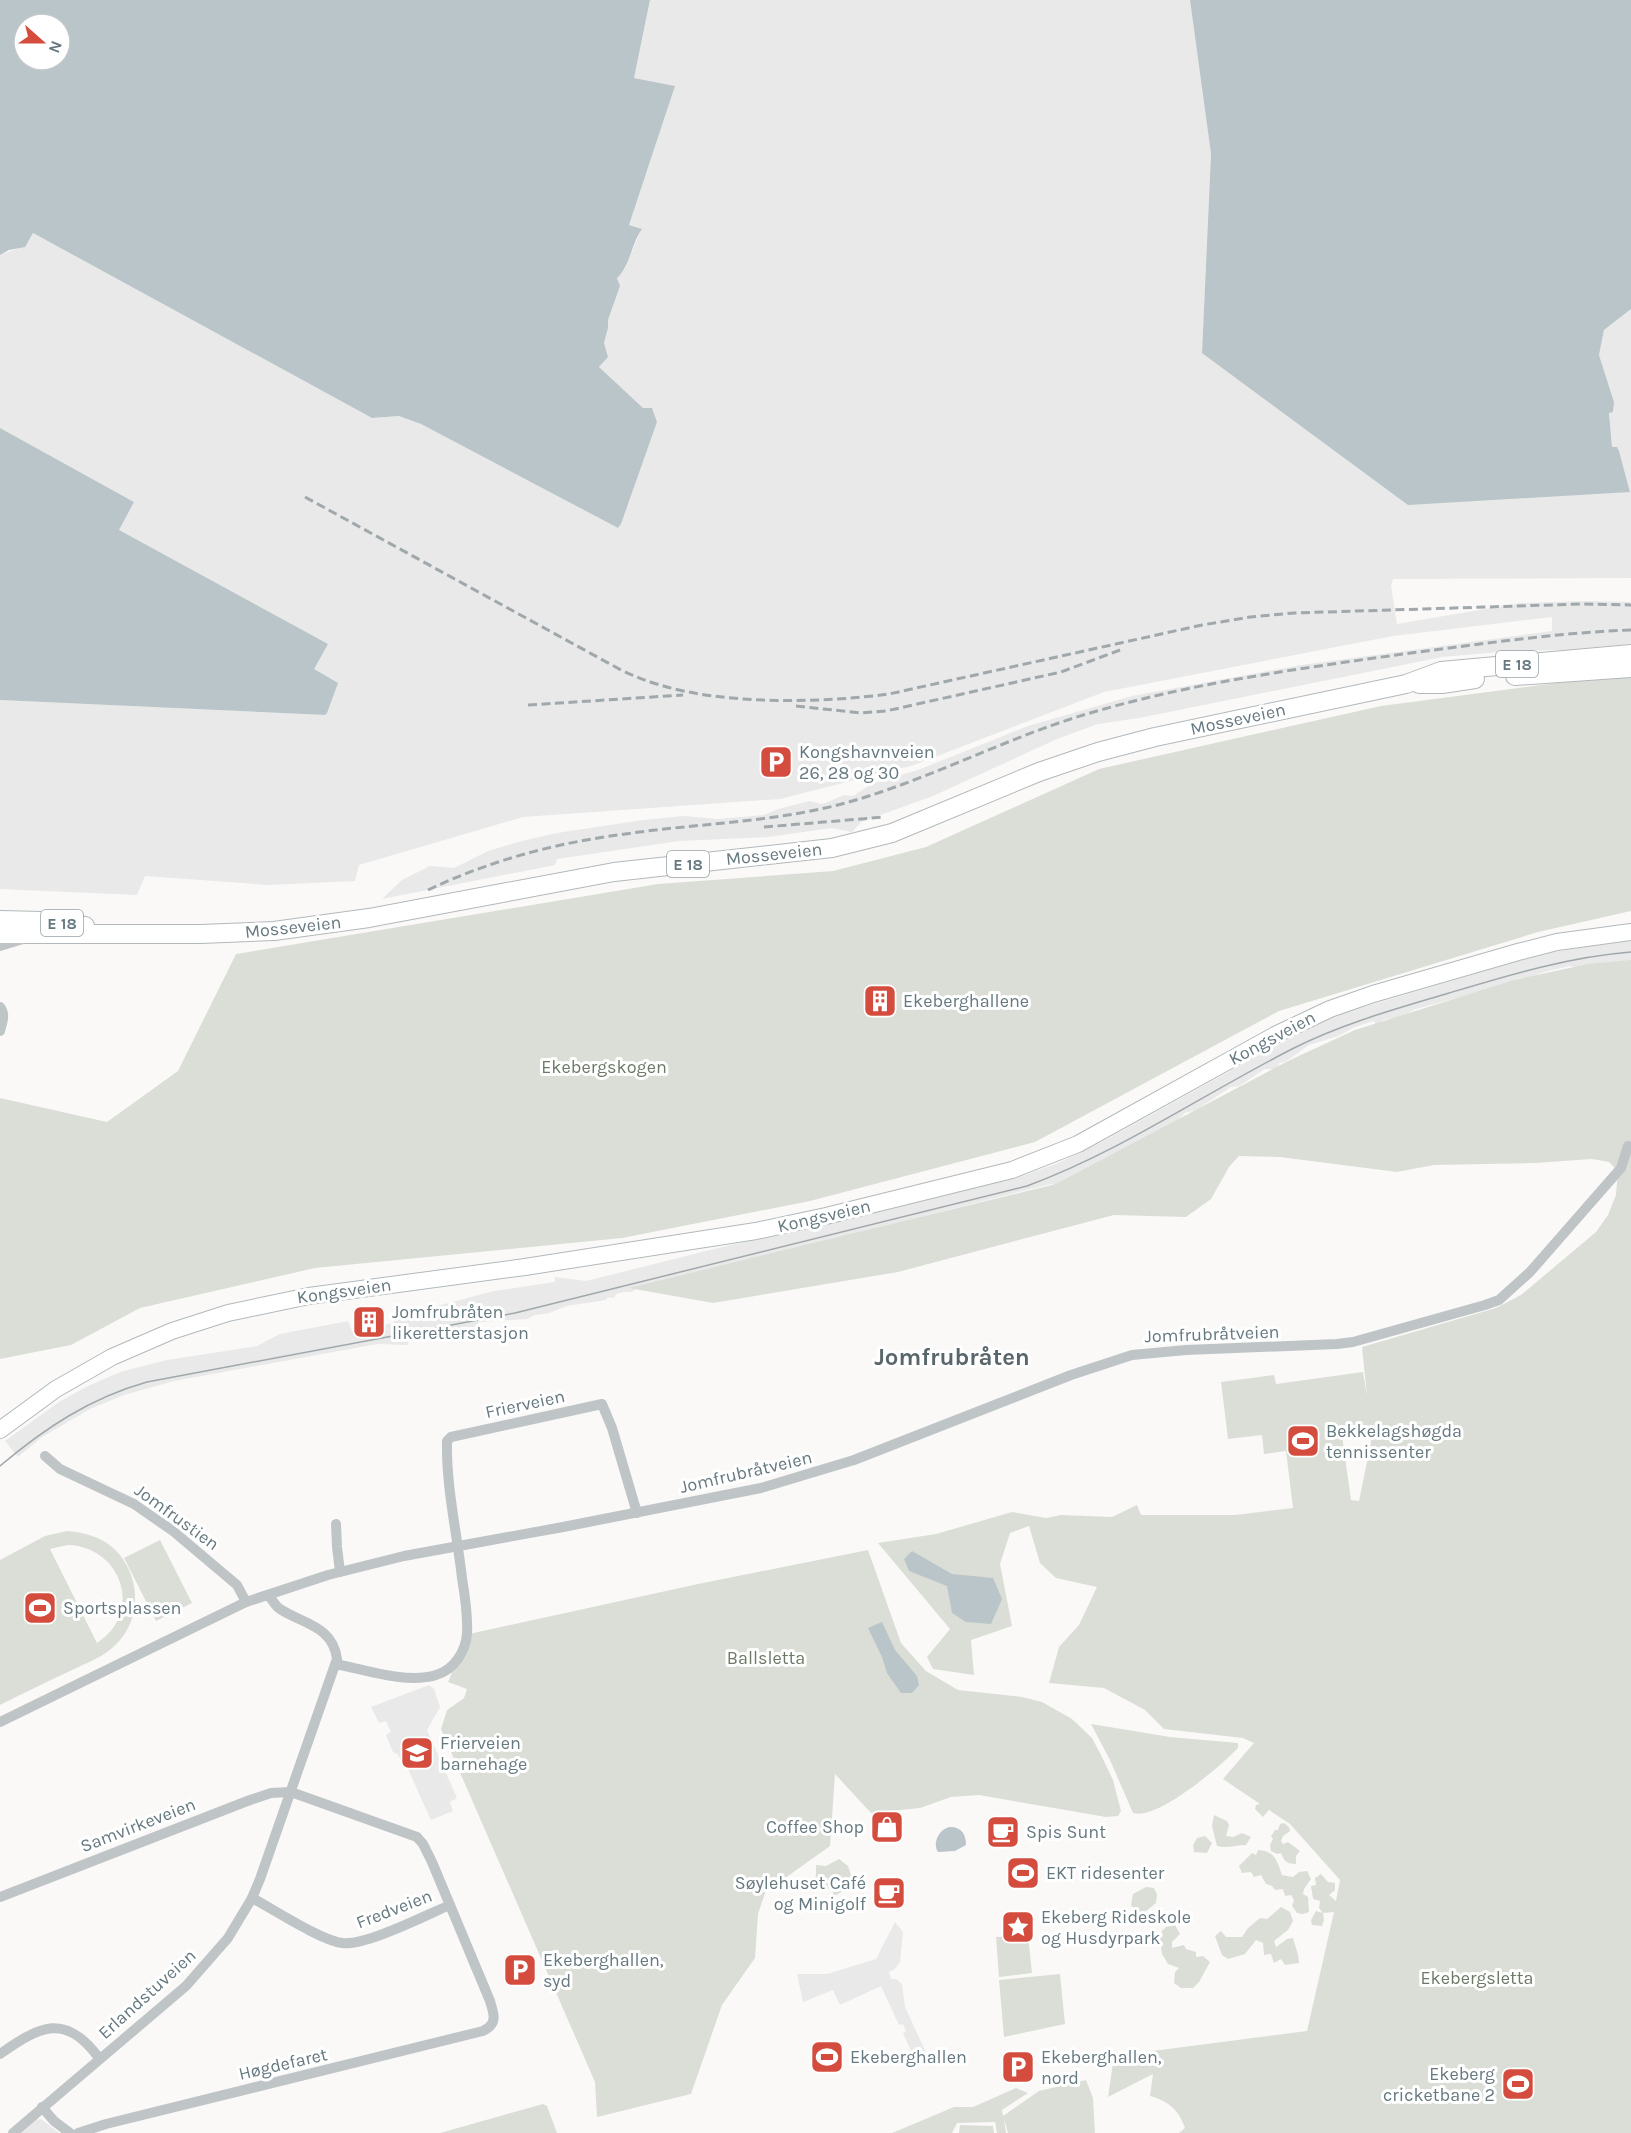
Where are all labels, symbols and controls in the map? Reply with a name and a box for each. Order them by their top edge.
north arrow [12,12,72,72]
text: N [45,38,66,56]
road number: E 18 [1496,651,1538,677]
street label: Mosseveien [1188,698,1288,740]
place label: Kongshavnveien 26, 28 og 30 [799,741,935,784]
parking icon: Kongshavnveien 26, 28 og 30 [758,744,794,780]
street label: Mosseveien [725,838,823,870]
road number: E 18 [667,851,709,877]
road number: E 18 [41,910,83,936]
street label: Mosseveien [244,911,342,943]
building icon: Ekeberghallene [862,983,898,1019]
place label: Ekeberghallene [903,990,1029,1012]
street label: Kongsveien [1225,1006,1319,1070]
park label: Ekebergskogen [541,1056,667,1078]
street label: Kongsveien [775,1195,873,1237]
street label: Kongsveien [295,1273,393,1309]
place label: Jomfrubråten likeretterstasjon [392,1301,529,1344]
building icon: Jomfrubråten likeretterstasjon [351,1304,387,1340]
street label: Jomfrubråtveien [1144,1321,1280,1347]
district label: Jomfrubråten [874,1343,1030,1371]
street label: Frierveien [483,1385,567,1423]
place label: Bekkelagshøgda tennissenter [1326,1420,1462,1463]
sports icon: Bekkelagshøgda tennissenter [1285,1423,1321,1459]
street label: Jomfrubråtveien [678,1446,814,1498]
street label: Jomfrustien [130,1479,224,1555]
sports icon: Sportsplassen [22,1590,58,1626]
place label: Sportsplassen [63,1597,181,1619]
park label: Ballsletta [727,1647,805,1669]
place label: Frierveien barnehage [440,1732,527,1775]
school or university icon: Frierveien barnehage [399,1735,435,1771]
street label: Samvirkeveien [77,1793,199,1857]
shop icon: Coffee Shop [869,1809,905,1845]
cafe icon: Spis Sunt [985,1814,1021,1850]
place label: Coffee Shop [766,1816,864,1838]
place label: Spis Sunt [1026,1821,1106,1843]
sports icon: EKT ridesenter [1005,1855,1041,1891]
place label: EKT ridesenter [1046,1862,1165,1884]
place label: Søylehuset Café og Minigolf [735,1872,867,1915]
cafe icon: Søylehuset Café og Minigolf [871,1875,907,1911]
street label: Fredveien [353,1884,435,1934]
place label: Ekeberg Rideskole og Husdyrpark [1041,1906,1191,1949]
place icon: Ekeberg Rideskole og Husdyrpark [1000,1909,1036,1945]
street label: Erlandstuveien [94,1944,200,2044]
place label: Ekeberghallen, syd [543,1949,664,1992]
parking icon: Ekeberghallen, syd [502,1952,538,1988]
park label: Ekebergsletta [1421,1967,1533,1989]
sports icon: Ekeberghallen [809,2039,845,2075]
street label: Høgdefaret [236,2043,330,2085]
place label: Ekeberghallen [850,2046,967,2068]
place label: Ekeberghallen, nord [1041,2046,1162,2089]
parking icon: Ekeberghallen, nord [1000,2049,1036,2085]
place label: Ekeberg cricketbane 2 [1383,2063,1495,2106]
sports icon: Ekeberg cricketbane 2 [1500,2066,1536,2102]

